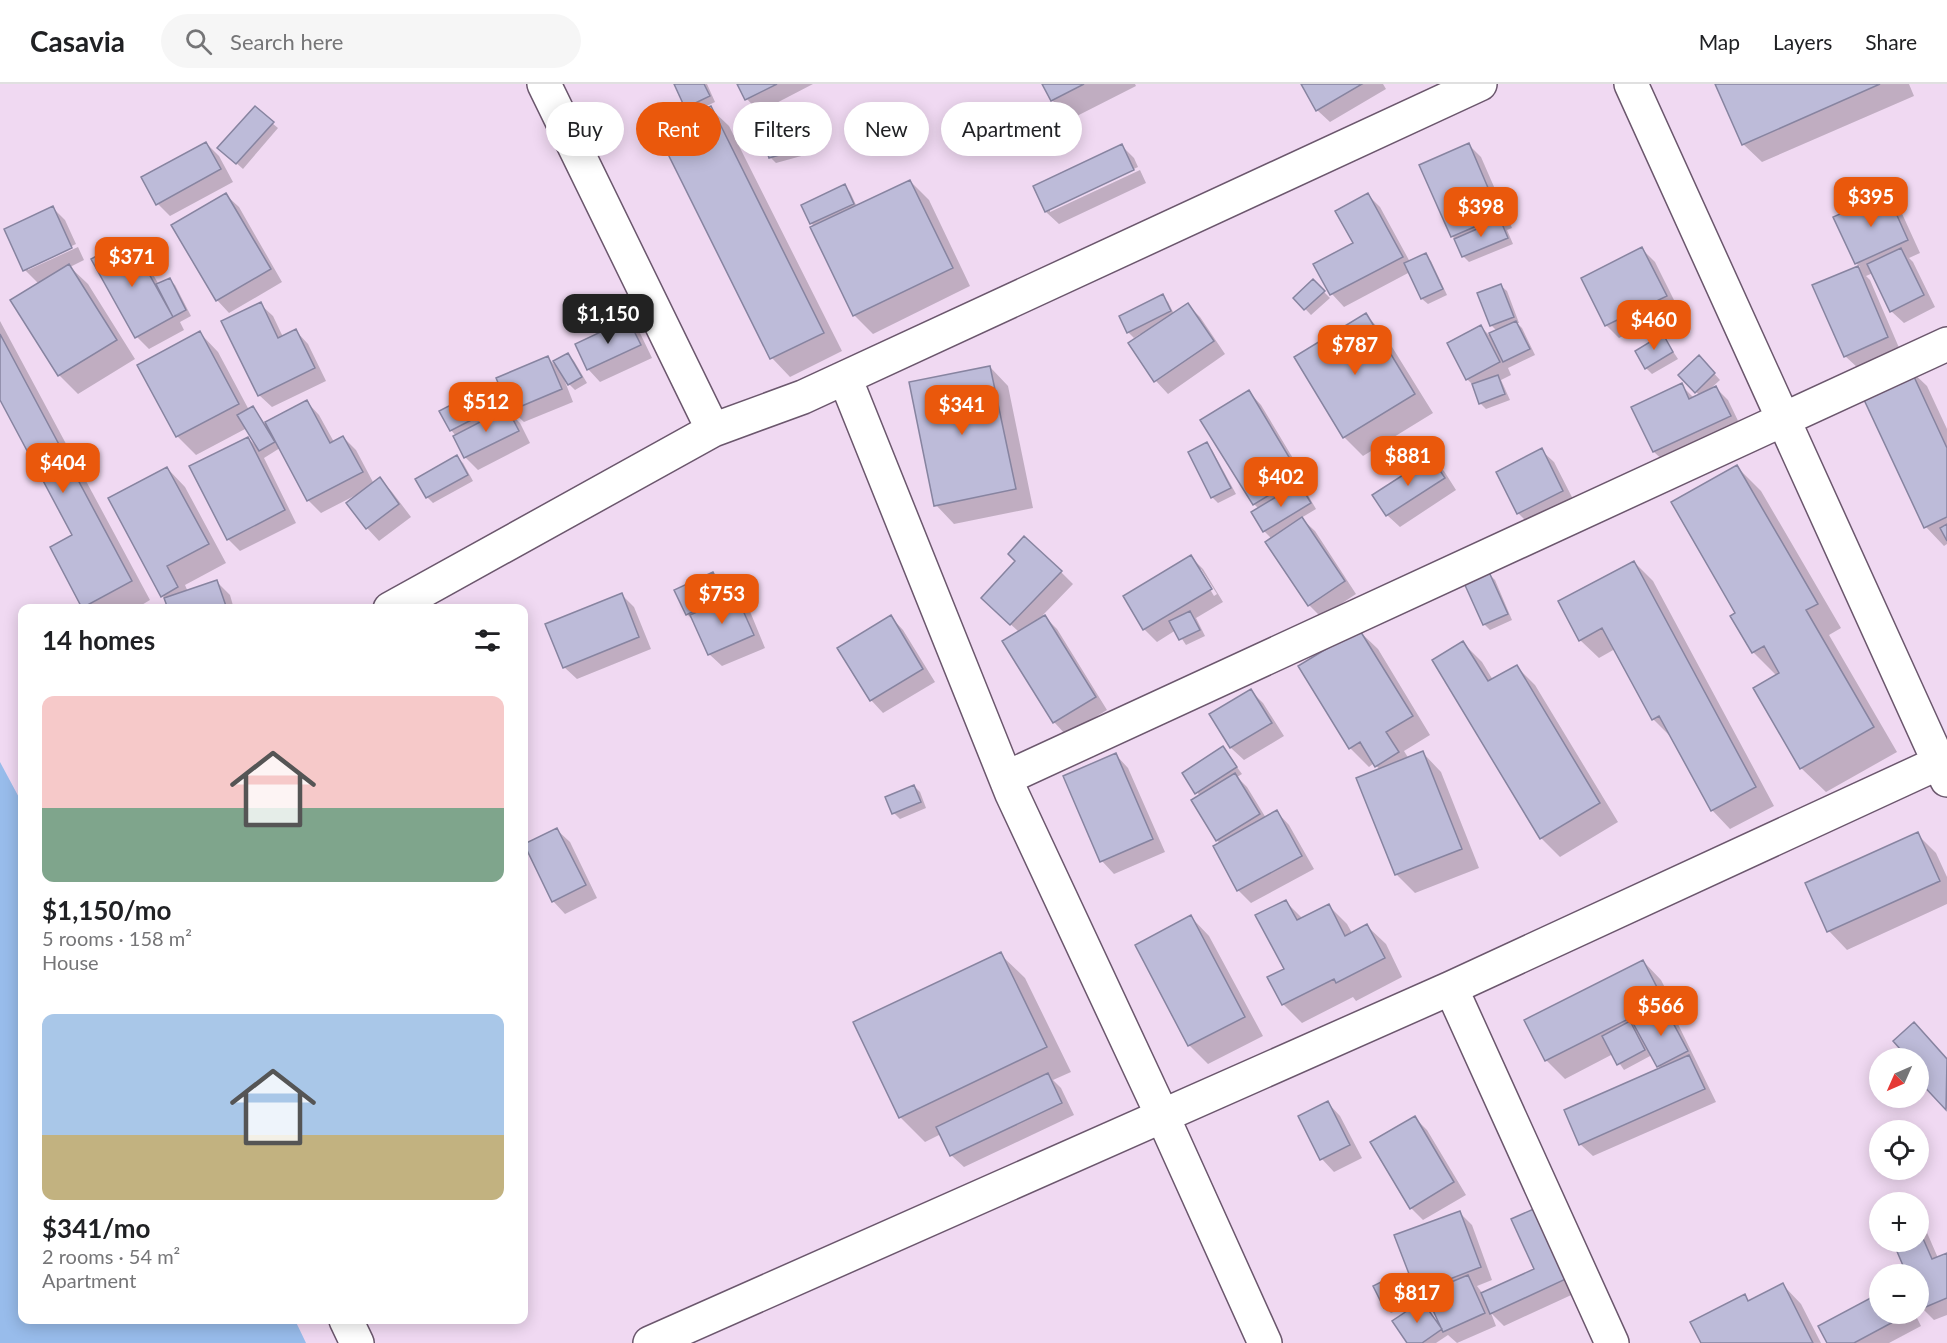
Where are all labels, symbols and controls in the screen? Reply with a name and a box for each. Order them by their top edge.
search box [161,14,581,68]
text: Casavia [30,24,125,58]
icon: search [182,25,215,58]
text: Search here [230,28,344,55]
text: Map [1699,29,1740,54]
text: Layers [1773,29,1832,54]
text: Share [1865,29,1917,54]
chip: Buy [546,102,624,156]
chip: Rent [636,102,721,156]
chip: Filters [733,102,832,156]
chip: New [844,102,929,156]
chip: Apartment [941,102,1082,156]
pin: $395 [1835,177,1907,228]
text: $395 [1848,184,1894,208]
pin: $398 [1445,187,1517,238]
text: $398 [1458,194,1504,218]
pin: $371 [96,237,168,288]
text: $371 [109,244,155,268]
pin: $1,150 [559,294,657,345]
pin: $460 [1618,300,1690,351]
text: $1,150 [577,301,639,325]
text: $460 [1631,307,1677,331]
pin: $787 [1319,325,1391,376]
text: $787 [1332,332,1378,356]
pin: $512 [450,382,522,433]
pin: $341 [926,385,998,436]
text: $512 [463,389,509,413]
text: $341 [939,392,985,416]
pin: $881 [1372,436,1444,487]
pin: $404 [27,443,99,494]
text: $881 [1385,443,1431,467]
text: $404 [40,450,86,474]
pin: $402 [1245,457,1317,508]
text: $402 [1258,464,1304,488]
pin: $753 [686,574,758,625]
text: $753 [699,581,745,605]
text: 14 homes [42,624,155,656]
icon: filters [471,624,504,657]
icon: home [219,735,327,843]
text: $1,150/mo [42,894,172,926]
text: 5 rooms · 158 m² [42,926,192,950]
text: House [42,950,99,974]
pin: $566 [1625,986,1697,1037]
text: $566 [1638,993,1684,1017]
north arrow [1869,1048,1929,1108]
map controls [1869,1048,1929,1324]
icon: home [219,1053,327,1161]
button: locate [1869,1120,1929,1180]
button: + [1869,1192,1929,1252]
text: $341/mo [42,1212,150,1244]
text: 2 rooms · 54 m² [42,1244,180,1268]
button: − [1869,1264,1929,1324]
text: Apartment [42,1268,136,1292]
pin: $817 [1381,1273,1453,1324]
text: $817 [1394,1280,1440,1304]

